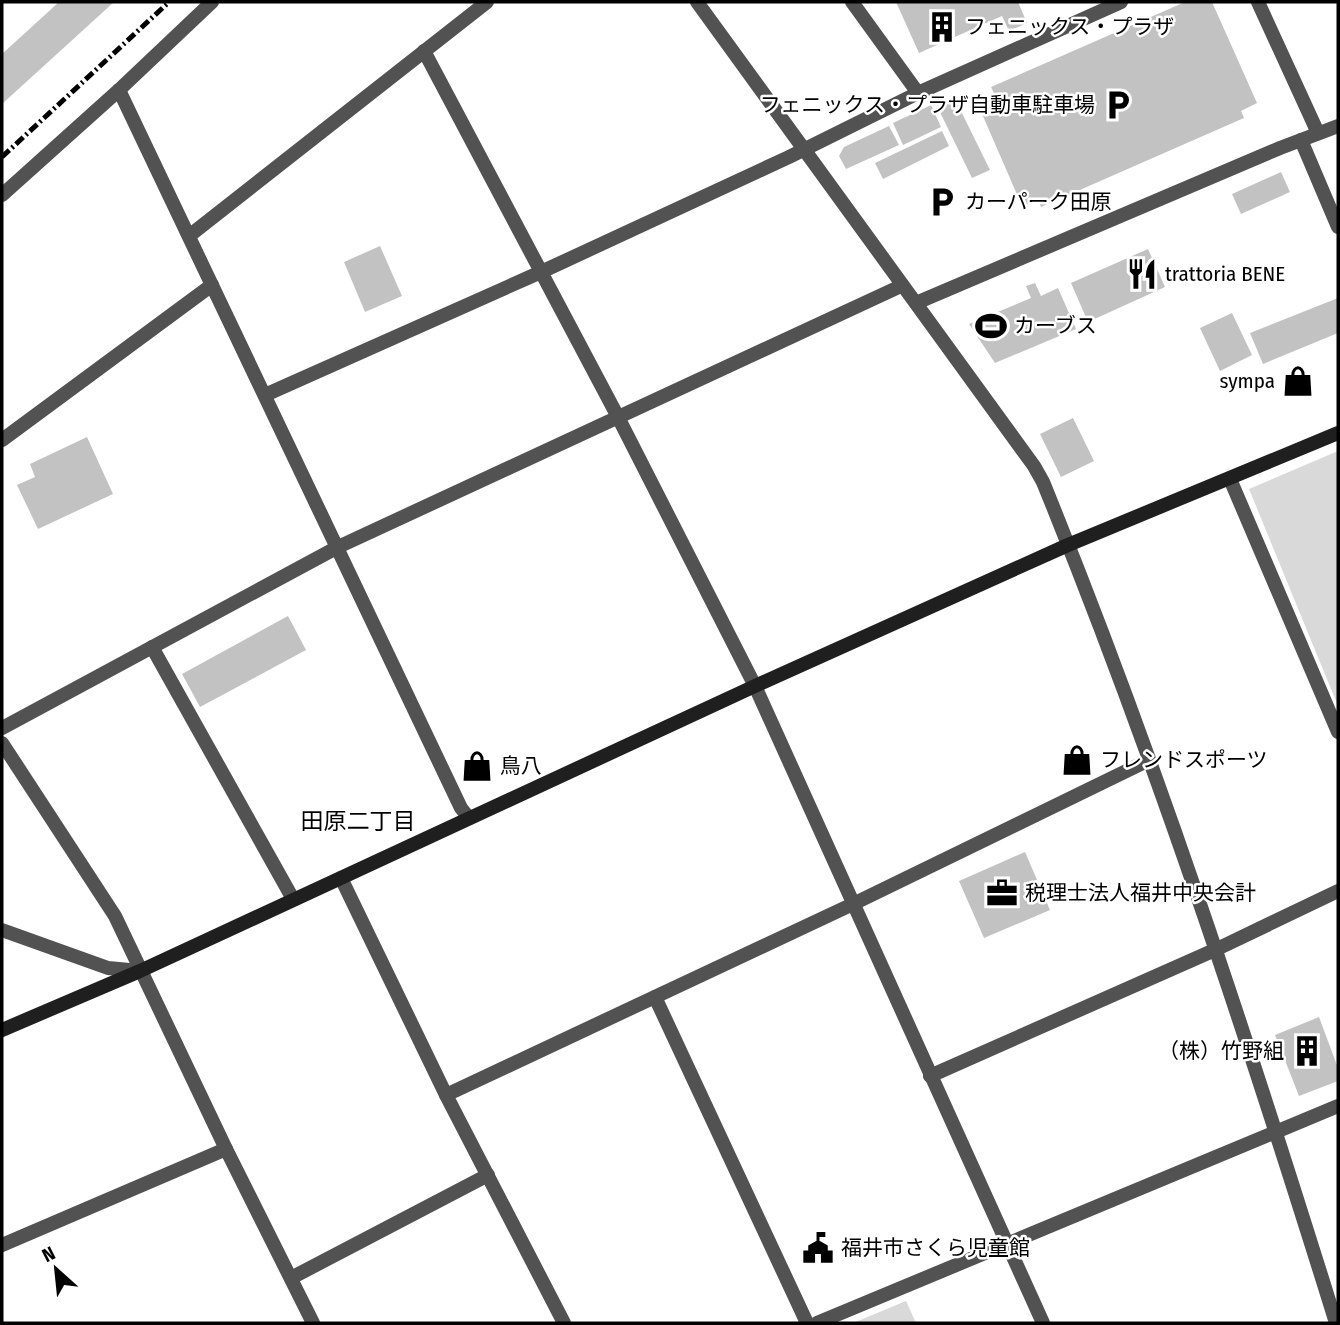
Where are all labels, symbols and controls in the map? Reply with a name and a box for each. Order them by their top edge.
building icon: フェニックス・プラザ [925,10,959,44]
place label: フェニックス・プラザ [965,14,1174,40]
parking icon: フェニックス・プラザ自動車駐車場 [1101,88,1135,122]
place label: フェニックス・プラザ自動車駐車場 [760,92,1095,118]
parking icon: カーパーク田原 [925,185,959,219]
place label: カーパーク田原 [965,189,1112,215]
restaurant icon: trattoria BENE [1125,257,1159,291]
place label: trattoria BENE [1165,261,1285,287]
sports icon: カーブス [974,309,1008,343]
place label: カーブス [1014,313,1097,339]
shop icon: sympa [1281,364,1315,398]
place label: sympa [1220,368,1275,394]
shop icon: フレンドスポーツ [1060,743,1094,777]
place label: フレンドスポーツ [1100,747,1268,773]
shop icon: 鳥八 [460,749,494,783]
place label: 鳥八 [500,753,542,779]
district label: 田原二丁目 [301,807,416,835]
office icon: 税理士法人福井中央会計 [985,876,1019,910]
place label: 税理士法人福井中央会計 [1025,880,1256,906]
building icon: （株）竹野組 [1290,1034,1324,1068]
place label: （株）竹野組 [1158,1038,1284,1064]
public building icon: 福井市さくら児童館 [801,1231,835,1265]
north arrow [21,1234,91,1304]
place label: 福井市さくら児童館 [841,1235,1030,1261]
text: N [38,1241,59,1267]

